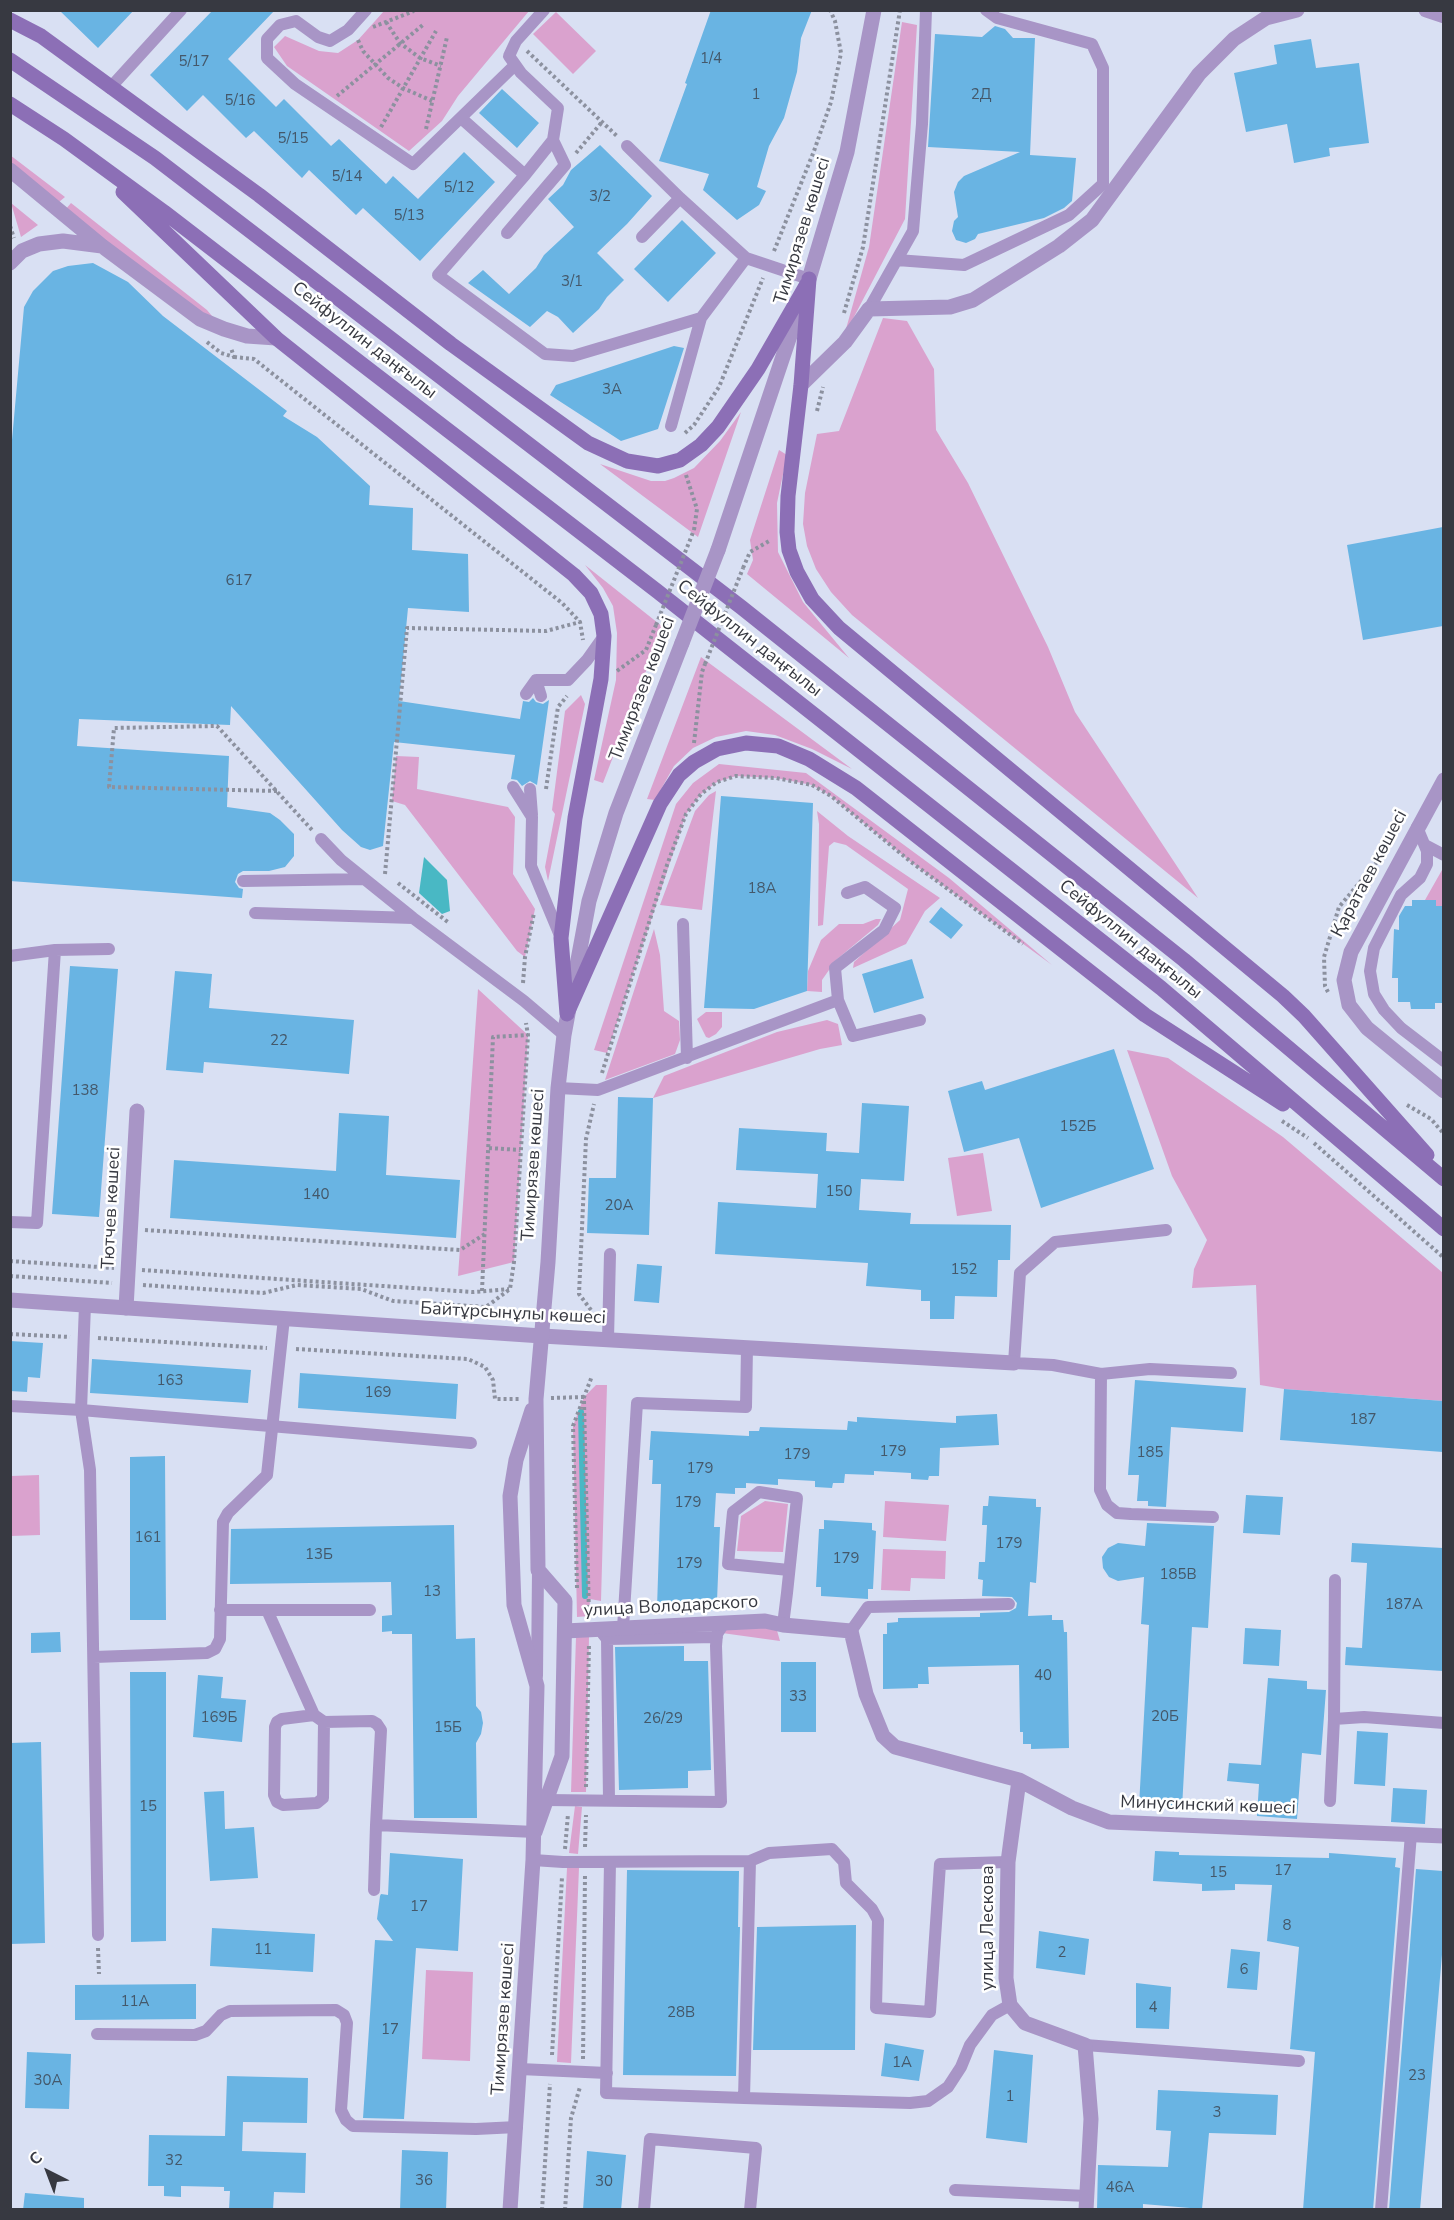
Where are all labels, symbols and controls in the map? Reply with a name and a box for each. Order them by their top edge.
house number: 1/4 [700,50,722,68]
house number: 5/17 [178,53,210,71]
house number: 1 [752,86,760,104]
house number: 2Д [971,86,991,104]
house number: 5/16 [224,92,256,110]
house number: 5/15 [277,130,309,148]
street label: Тимирязев көшесі [770,155,836,307]
house number: 5/14 [331,168,363,186]
house number: 5/12 [443,179,475,197]
house number: 3/2 [589,188,611,206]
house number: 5/13 [393,207,425,225]
house number: 3/1 [561,273,583,291]
street label: Сейфуллин даңғылы [287,278,441,404]
house number: 3А [602,381,622,399]
house number: 617 [226,572,252,590]
street label: Сейфуллин даңғылы [672,576,826,702]
street label: Тимирязев көшесі [606,614,680,764]
street label: Қаратаев көшесі [1327,807,1413,941]
street label: Сейфуллин даңғылы [1054,876,1206,1004]
house number: 18А [748,880,776,898]
house number: 22 [270,1032,288,1050]
house number: 138 [72,1082,98,1100]
street label: Тимирязев көшесі [518,1088,550,1242]
house number: 152Б [1060,1118,1096,1136]
street label: Тютчев көшесі [98,1146,126,1270]
house number: 150 [826,1183,852,1201]
house number: 140 [303,1186,329,1204]
house number: 20А [605,1197,633,1215]
house number: 152 [951,1261,977,1279]
street label: Байтұрсынұлы көшесі [420,1298,606,1330]
house number: 163 [157,1372,183,1390]
house number: 169 [365,1384,391,1402]
house number: 187 [1350,1411,1376,1429]
house number: 179 [880,1443,906,1461]
house number: 185 [1137,1444,1163,1462]
house number: 179 [784,1446,810,1464]
house number: 179 [687,1460,713,1478]
house number: 179 [675,1494,701,1512]
house number: 161 [135,1529,161,1547]
house number: 179 [996,1535,1022,1553]
house number: 13Б [305,1546,333,1564]
house number: 179 [833,1550,859,1568]
house number: 179 [676,1555,702,1573]
house number: 185В [1159,1566,1197,1584]
house number: 13 [423,1583,441,1601]
street label: улица Володарского [583,1592,759,1622]
house number: 187А [1385,1596,1423,1614]
house number: 40 [1034,1667,1052,1685]
house number: 33 [789,1688,807,1706]
house number: 20Б [1151,1708,1179,1726]
house number: 169Б [201,1709,237,1727]
house number: 26/29 [643,1710,683,1728]
house number: 15Б [434,1719,462,1737]
street label: Минусинский көшесі [1120,1792,1296,1820]
house number: 15 [139,1798,157,1816]
house number: 17 [1274,1862,1292,1880]
house number: 15 [1209,1864,1227,1882]
street label: улица Лескова [978,1865,1000,1991]
house number: 17 [410,1898,428,1916]
house number: 8 [1283,1917,1291,1935]
house number: 11 [254,1941,272,1959]
street label: Тимирязев көшесі [488,1942,520,2096]
house number: 2 [1058,1944,1066,1962]
house number: 6 [1240,1961,1248,1979]
house number: 11А [121,1993,149,2011]
house number: 4 [1149,1999,1157,2017]
house number: 28В [667,2004,695,2022]
house number: 17 [381,2021,399,2039]
house number: 1А [892,2054,912,2072]
house number: 23 [1408,2067,1426,2085]
house number: 30А [34,2072,62,2090]
house number: 1 [1006,2088,1014,2106]
house number: 3 [1213,2104,1221,2122]
north arrow [18,2142,78,2202]
text: С [25,2147,47,2170]
house number: 32 [165,2152,183,2170]
house number: 36 [415,2172,433,2190]
house number: 30 [595,2173,613,2191]
house number: 46А [1106,2179,1134,2197]

